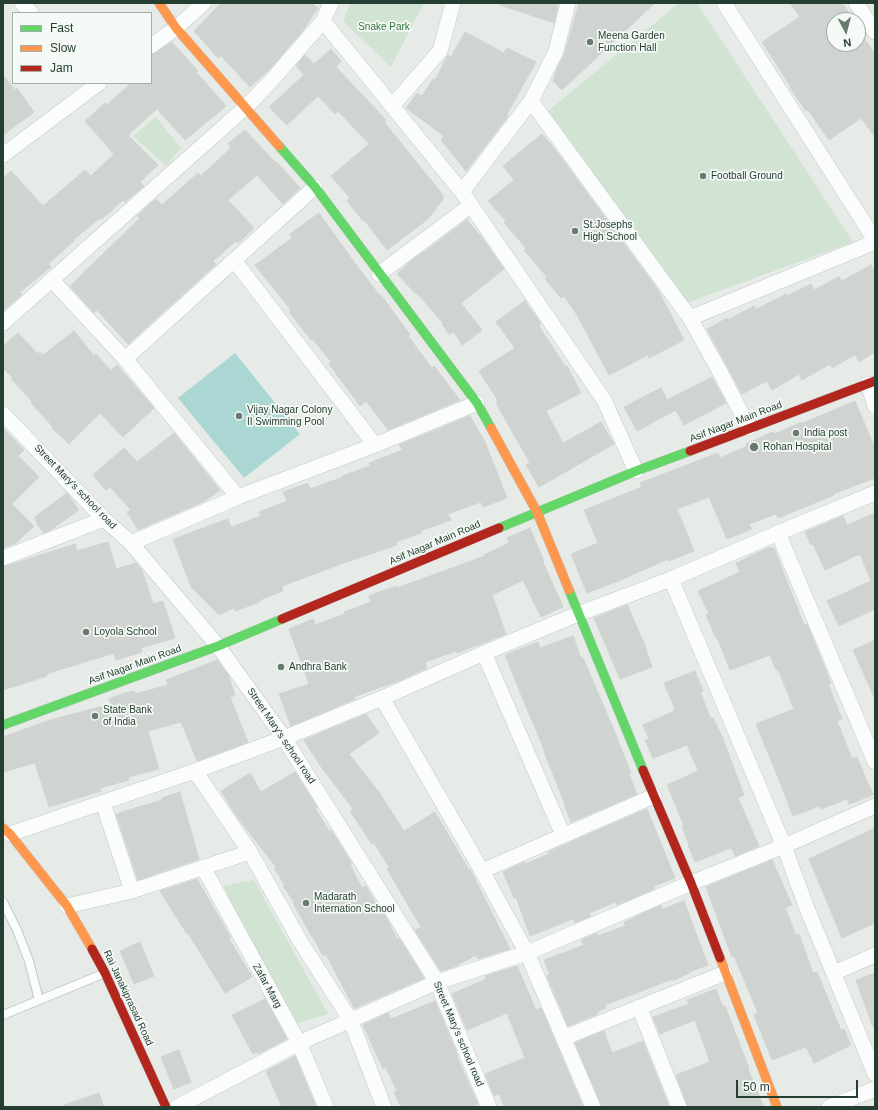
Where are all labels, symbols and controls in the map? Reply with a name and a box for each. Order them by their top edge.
legend [12,12,152,84]
north arrow [826,12,866,52]
text: Fast [50,21,73,35]
park label: Snake Park [358,21,410,33]
place label: Meena Garden Function Hall [598,30,665,54]
text: N [843,36,852,49]
marker: Meena Garden Function Hall [585,37,595,47]
text: Slow [50,41,76,55]
text: Jam [50,61,73,75]
place label: Football Ground [711,170,783,182]
marker: Football Ground [698,171,708,181]
place label: St.Josephs High School [583,219,637,242]
marker: St.Josephs High School [570,226,580,236]
street label: Asif Nagar Main Road [688,399,784,445]
place label: Vijay Nagar Colony II Swimming Pool [247,404,332,428]
marker: Vijay Nagar Colony II Swimming Pool [234,411,244,421]
place label: India post [804,427,847,439]
marker: India post [791,428,801,438]
marker: Rohan Hospital [748,441,760,453]
place label: Rohan Hospital [763,441,831,453]
street label: Street Mary's school road [31,442,119,532]
street label: Asif Nagar Main Road [388,518,482,568]
place label: Loyola School [94,626,157,638]
marker: Loyola School [81,627,91,637]
street label: Asif Nagar Main Road [87,643,183,687]
place label: Andhra Bank [289,661,347,673]
marker: Andhra Bank [276,662,286,672]
street label: Street Mary's school road [244,686,318,786]
place label: State Bank of India [103,704,152,728]
marker: State Bank of India [90,711,100,721]
place label: Madarath Internation School [314,891,395,914]
marker: Madarath Internation School [301,898,311,908]
street label: Rai Janakiprasad Road [101,948,155,1048]
street label: Zafar Marg [250,962,284,1010]
street label: Street Mary's school road [430,980,486,1088]
scale bar [738,1072,860,1098]
text: 50 m [743,1080,770,1094]

